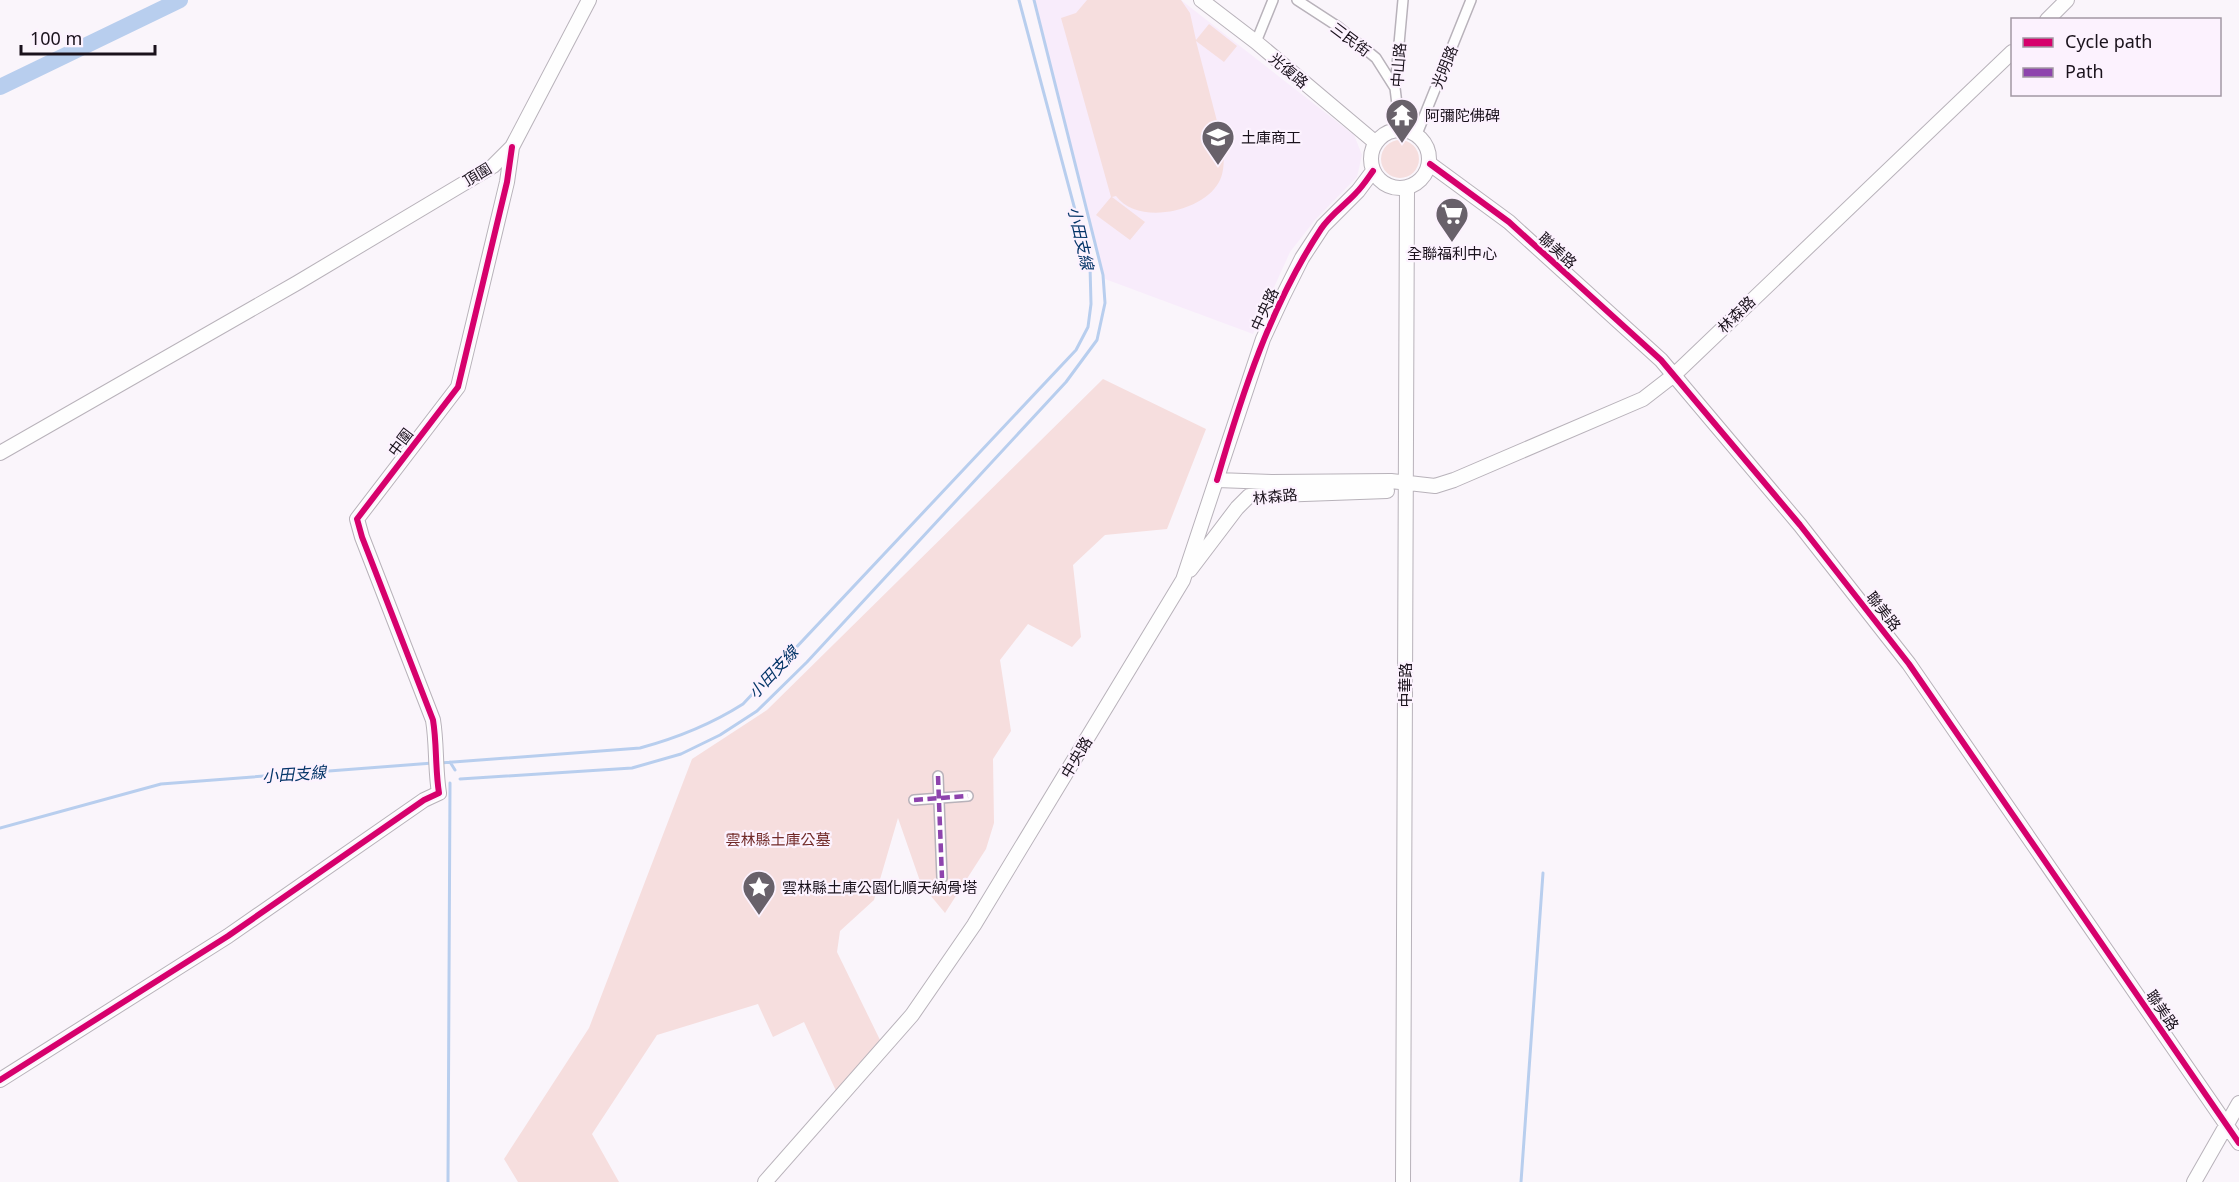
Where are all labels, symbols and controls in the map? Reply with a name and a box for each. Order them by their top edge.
street label: 三民街 [1327,17,1375,61]
scale bar [21,18,154,56]
legend [2011,18,2221,96]
text: 100 m [30,26,82,50]
text: Cycle path [2065,29,2152,53]
street label: 中山路 [1386,42,1410,88]
street label: 光明路 [1426,42,1462,92]
street label: 光復路 [1265,48,1313,92]
text: Path [2065,59,2104,83]
temple icon: 阿彌陀佛碑 [1384,97,1420,144]
place label: 阿彌陀佛碑 [1425,105,1500,125]
school or university icon: 土庫商工 [1200,119,1236,166]
place label: 土庫商工 [1241,127,1301,147]
street label: 頂圍 [459,158,495,190]
supermarket icon: 全聯福利中心 [1434,196,1470,243]
water label: 小田支線 [1063,204,1099,274]
street label: 聯美路 [1535,228,1581,272]
place label: 全聯福利中心 [1407,243,1497,263]
street label: 中央路 [1245,284,1283,334]
street label: 林森路 [1713,291,1759,337]
street label: 中圍 [383,424,417,460]
street label: 林森路 [1252,484,1298,508]
street label: 聯美路 [1862,587,1906,635]
water label: 小田支線 [743,640,804,703]
street label: 中華路 [1395,662,1415,708]
street label: 中央路 [1056,733,1096,781]
water label: 小田支線 [261,761,329,787]
park label: 雲林縣土庫公墓 [725,829,831,849]
place icon: 雲林縣土庫公園化順天納骨塔 [741,869,777,916]
place label: 雲林縣土庫公園化順天納骨塔 [782,877,977,897]
street label: 聯美路 [2142,986,2184,1034]

